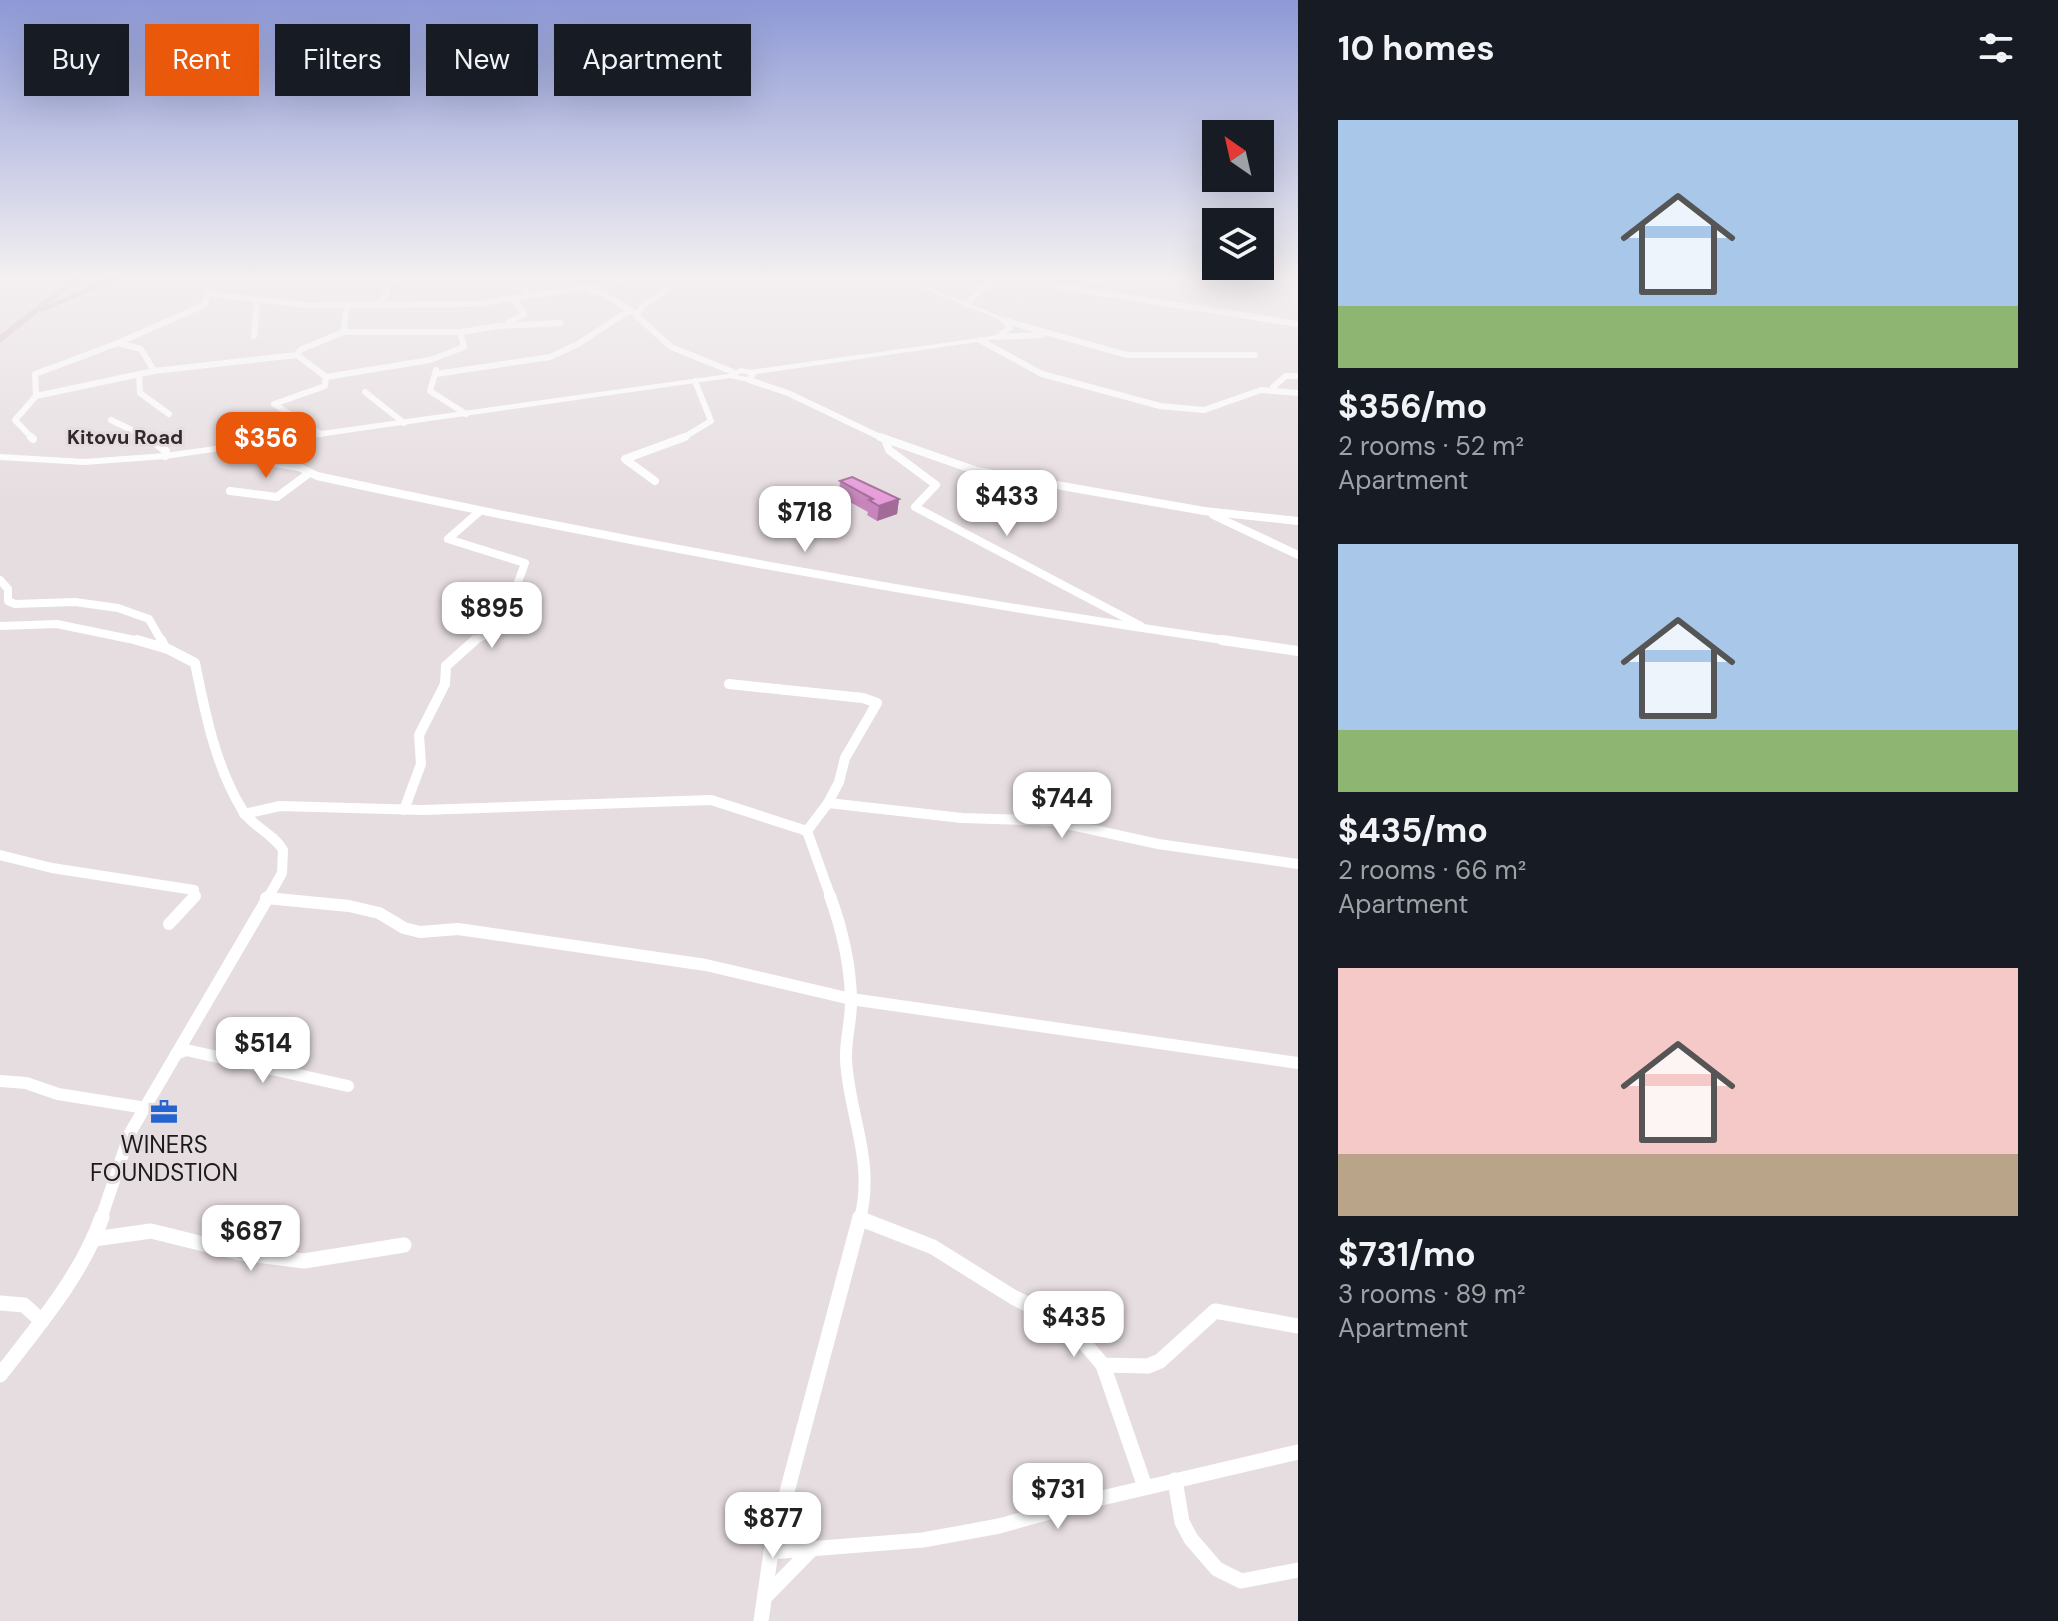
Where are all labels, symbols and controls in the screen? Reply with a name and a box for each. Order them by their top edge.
chip: Buy [24,24,129,96]
chip: Rent [145,24,259,96]
chip: Filters [275,24,410,96]
chip: New [426,24,538,96]
chip: Apartment [554,24,751,96]
text: 10 homes [1338,26,1495,71]
icon: filters [1974,26,2018,70]
north arrow [1202,120,1274,192]
map controls [1202,120,1274,280]
icon: home [1606,172,1750,316]
button: layers [1202,208,1274,280]
text: $356/mo [1338,384,1487,429]
pin: $356 [219,412,313,480]
text: $356 [234,421,298,455]
district label: Kitovu Road [67,424,183,450]
text: 2 rooms · 52 m² [1338,429,1524,463]
text: Apartment [1338,463,1469,497]
pin: $433 [960,470,1054,538]
text: $433 [975,479,1039,513]
pin: $718 [758,486,852,554]
text: $718 [777,495,833,529]
pin: $895 [445,582,539,650]
text: $895 [460,591,524,625]
icon: home [1606,596,1750,740]
pin: $744 [1015,772,1109,840]
text: $744 [1031,781,1093,815]
text: $435/mo [1338,808,1488,853]
text: 2 rooms · 66 m² [1338,853,1526,887]
text: Apartment [1338,887,1469,921]
pin: $514 [216,1017,310,1085]
icon: home [1606,1020,1750,1164]
text: $514 [234,1026,292,1060]
office icon: WINERS FOUNDSTION [149,1097,179,1127]
place label: WINERS FOUNDSTION [90,1129,238,1188]
pin: $687 [204,1205,298,1273]
text: $687 [220,1214,282,1248]
text: $731/mo [1338,1232,1476,1277]
text: 3 rooms · 89 m² [1338,1277,1526,1311]
pin: $435 [1027,1291,1121,1359]
text: $435 [1042,1300,1106,1334]
text: Apartment [1338,1311,1469,1345]
pin: $731 [1011,1463,1105,1531]
text: $731 [1031,1472,1085,1506]
pin: $877 [726,1492,820,1560]
text: $877 [743,1501,803,1535]

